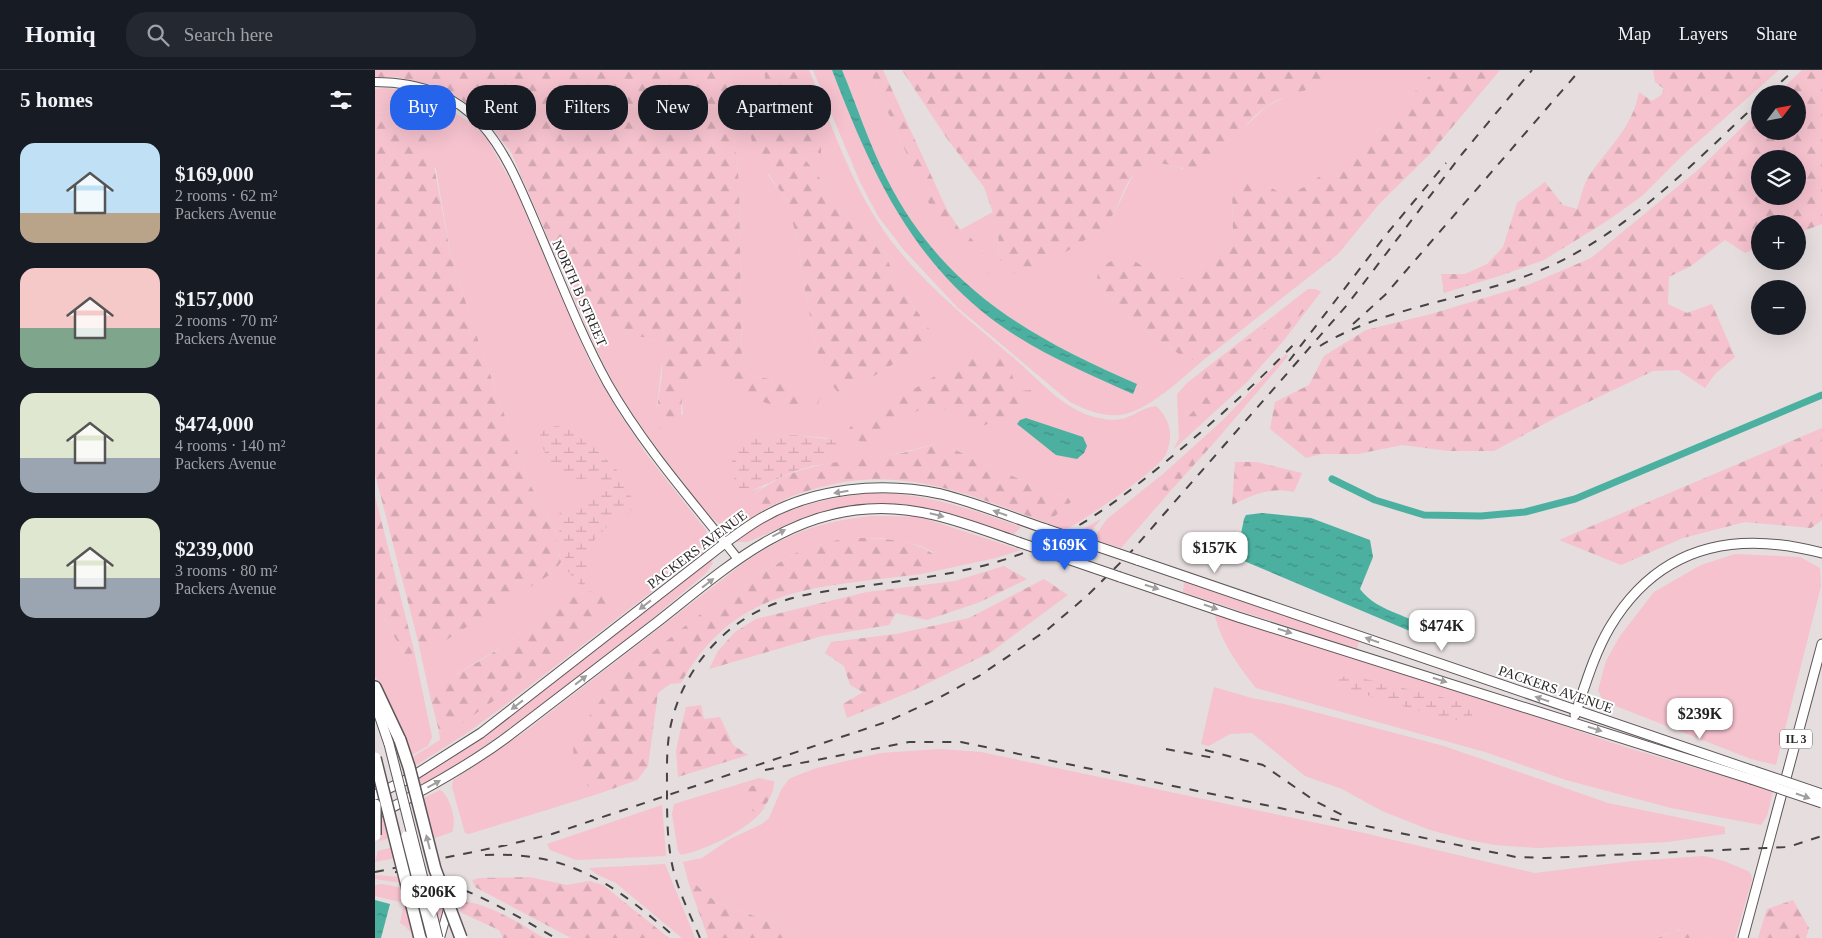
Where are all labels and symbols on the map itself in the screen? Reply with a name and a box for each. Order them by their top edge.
north arrow [1751,85,1806,140]
street label: NORTH B STREET [549,238,610,349]
one-way arrow [833,488,849,496]
street label: PACKERS AVENUE [645,507,750,592]
one-way arrow [992,509,1007,517]
one-way arrow [930,511,945,519]
pin: $169K [1030,528,1100,571]
one-way arrow [772,529,787,537]
pin: $157K [1180,532,1250,574]
one-way arrow [701,577,714,588]
one-way arrow [1144,584,1159,592]
one-way arrow [638,600,652,610]
one-way arrow [1203,604,1218,612]
pin: $474K [1407,610,1477,652]
one-way arrow [1277,628,1292,636]
one-way arrow [1364,636,1379,644]
street label: PACKERS AVENUE [1497,663,1615,716]
one-way arrow [574,675,587,686]
one-way arrow [1433,676,1448,684]
one-way arrow [1534,695,1549,703]
pin: $239K [1665,698,1735,740]
one-way arrow [510,700,524,710]
one-way arrow [1588,725,1603,733]
road number: IL 3 [1780,730,1812,749]
one-way arrow [427,780,441,788]
one-way arrow [1796,793,1811,801]
one-way arrow [424,835,432,850]
pin: $206K [399,876,469,918]

